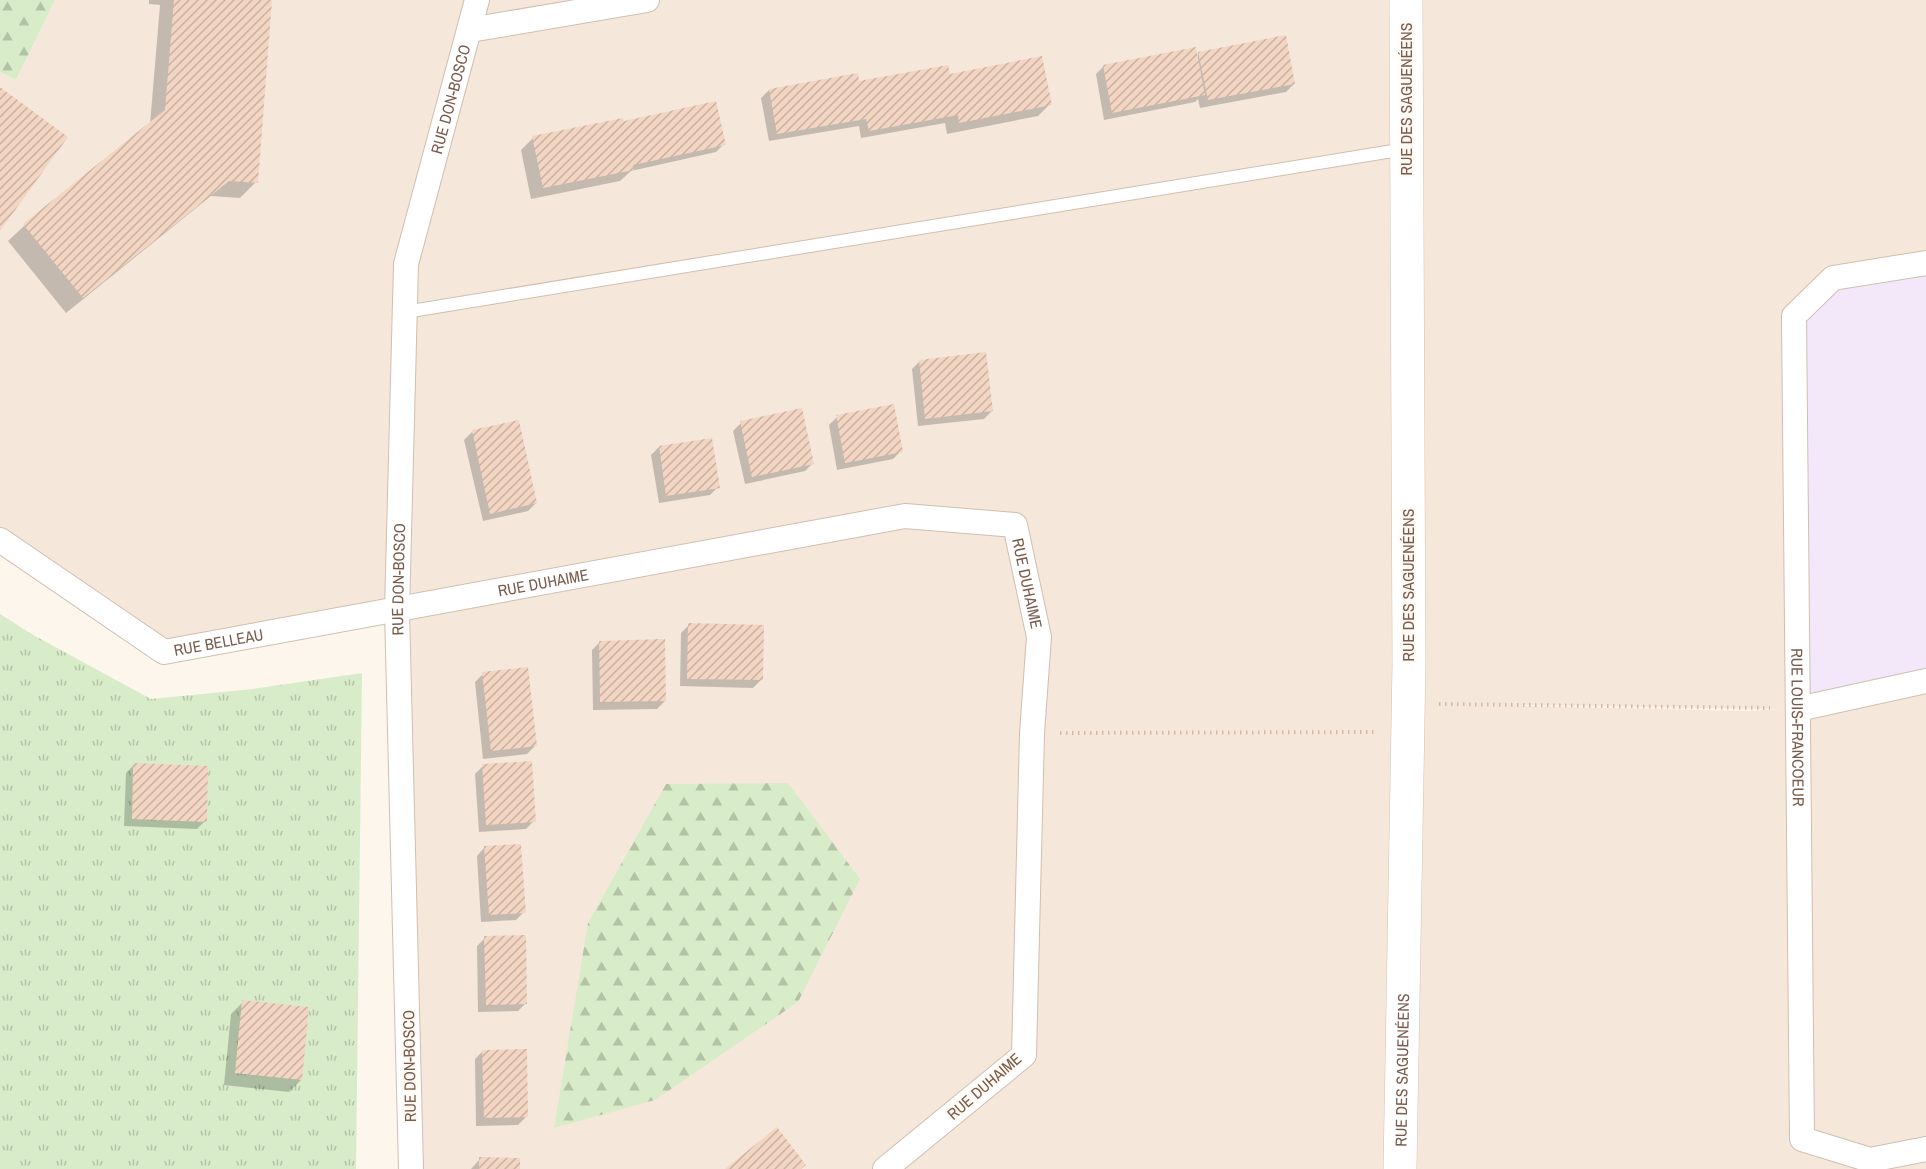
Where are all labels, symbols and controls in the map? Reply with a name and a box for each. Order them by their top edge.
street label: RUE DES SAGUENÉENS [1395,22,1417,176]
street label: RUE DON-BOSCO [425,42,476,156]
street label: RUE DES SAGUENÉENS [1397,508,1419,662]
street label: RUE DON-BOSCO [386,523,410,636]
street label: RUE DUHAIME [1007,536,1048,631]
street label: RUE DUHAIME [496,563,590,602]
street label: RUE BELLEAU [172,623,265,661]
street label: RUE LOUIS-FRANCOEUR [1786,648,1810,807]
street label: RUE DES SAGUENÉENS [1389,993,1414,1147]
street label: RUE DON-BOSCO [397,1010,421,1122]
street label: RUE DUHAIME [942,1048,1026,1124]

